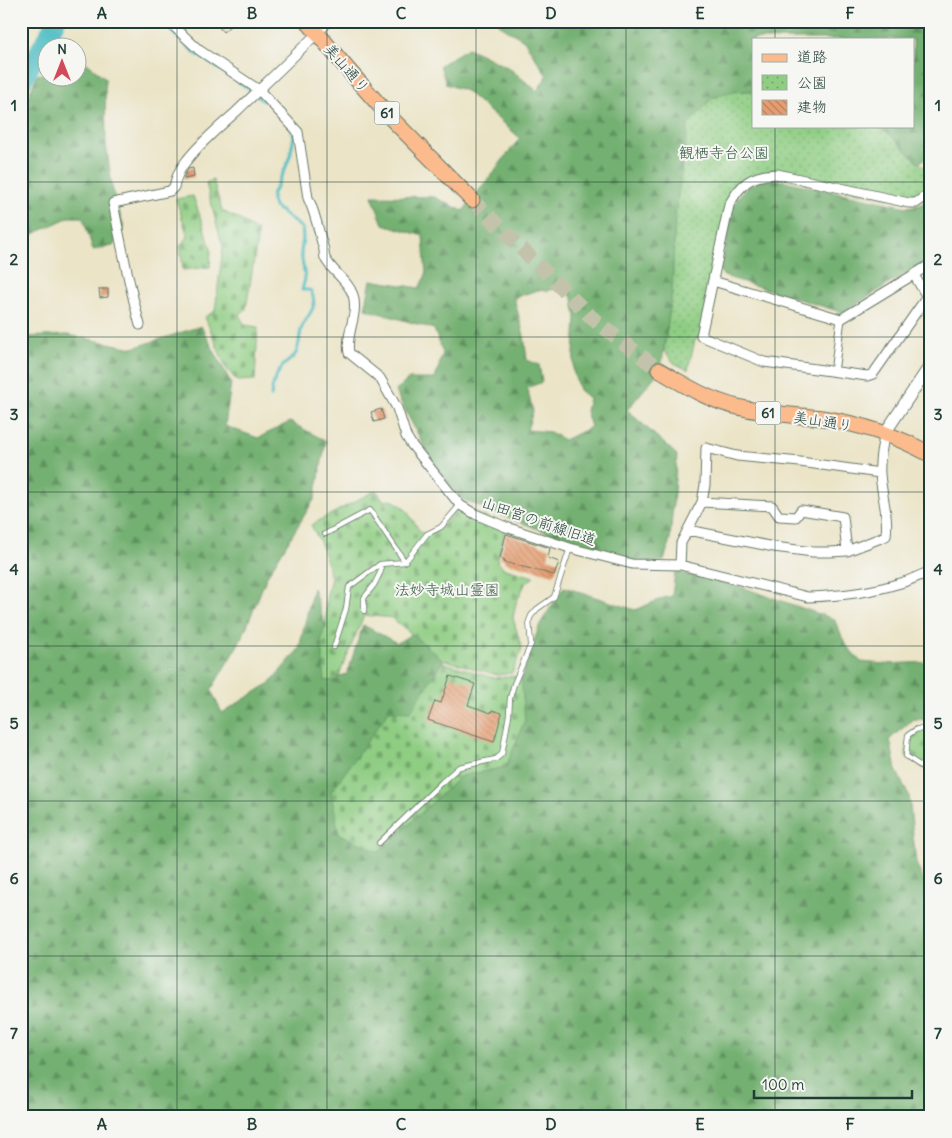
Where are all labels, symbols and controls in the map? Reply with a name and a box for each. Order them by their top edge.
text: A [97,3,107,23]
text: B [247,3,258,23]
text: C [396,3,407,23]
text: D [545,3,557,23]
text: E [695,3,705,23]
text: F [845,3,855,23]
north arrow [38,38,88,88]
legend [752,38,914,128]
street label: 美山通り [320,39,374,97]
text: N [57,40,67,58]
text: 道路 [797,47,827,66]
text: 公園 [797,73,827,92]
text: 1 [11,95,17,115]
text: 1 [935,95,941,115]
text: 建物 [797,97,827,116]
road number: 61 [374,102,400,125]
park label: 観栖寺台公園 [679,143,769,162]
text: 2 [10,249,19,269]
text: 2 [934,249,943,269]
road number: 61 [756,402,780,424]
text: 3 [9,404,19,424]
text: 3 [933,404,943,424]
street label: 美山通り [792,407,854,435]
street label: 山田宮の前線旧道 [479,492,599,550]
text: 4 [9,559,19,579]
text: 4 [933,559,943,579]
park label: 法妙寺城山霊園 [394,580,500,599]
text: 5 [9,713,19,733]
text: 5 [933,713,943,733]
text: 6 [9,868,19,888]
text: 6 [933,868,943,888]
text: 7 [10,1023,18,1043]
text: 7 [934,1023,942,1043]
scale bar [754,1068,912,1100]
text: 100 m [762,1075,804,1094]
text: A [97,1114,107,1134]
text: B [247,1114,258,1134]
text: C [396,1114,407,1134]
text: D [545,1114,557,1134]
text: E [695,1114,705,1134]
text: F [845,1114,855,1134]

